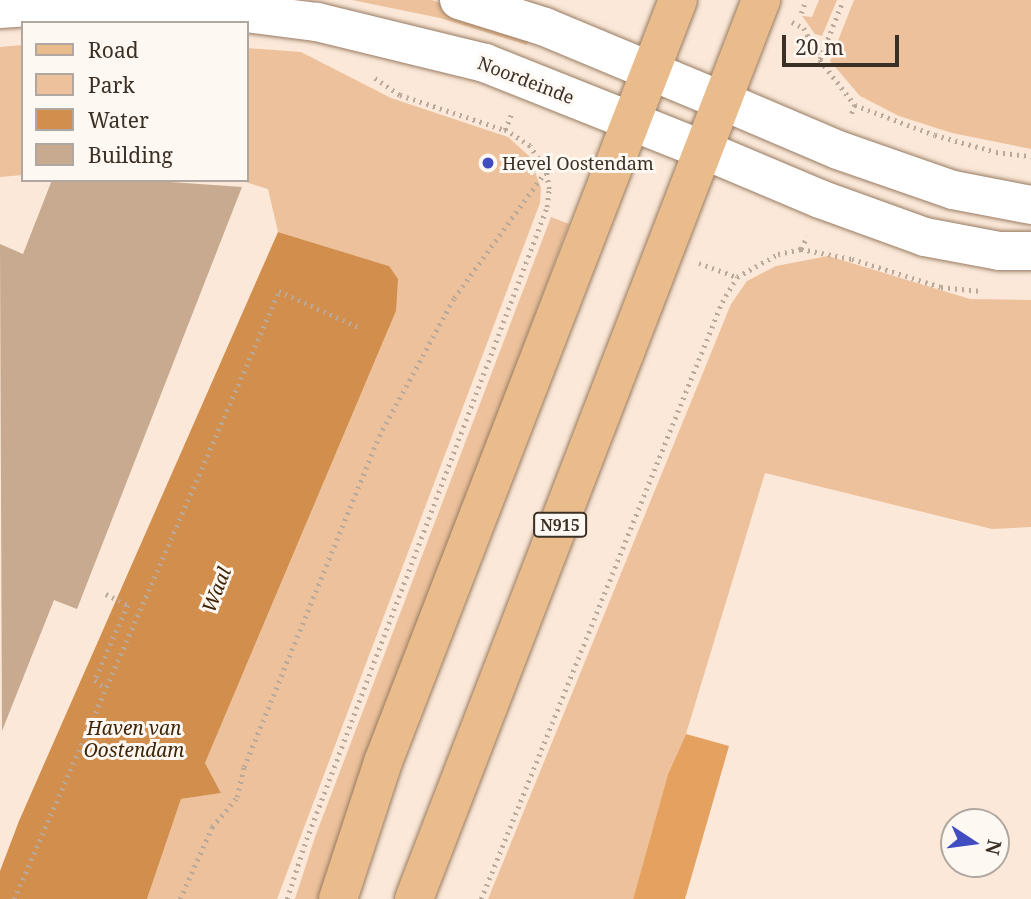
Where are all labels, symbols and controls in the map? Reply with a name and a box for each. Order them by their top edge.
legend [21,21,248,182]
scale bar [786,21,903,65]
text: 20 m [795,33,844,61]
text: Road [88,36,139,64]
street label: Noordeinde [475,52,577,108]
text: Park [88,71,135,99]
text: Water [88,106,149,134]
text: Building [88,141,173,169]
place label: Hevel Oostendam [502,152,654,174]
marker: Hevel Oostendam [480,155,496,171]
road number: N915 [532,512,588,538]
water label: Waal [198,564,236,616]
water label: Haven van Oostendam [84,718,184,762]
north arrow [940,808,1010,878]
text: N [979,837,1008,857]

